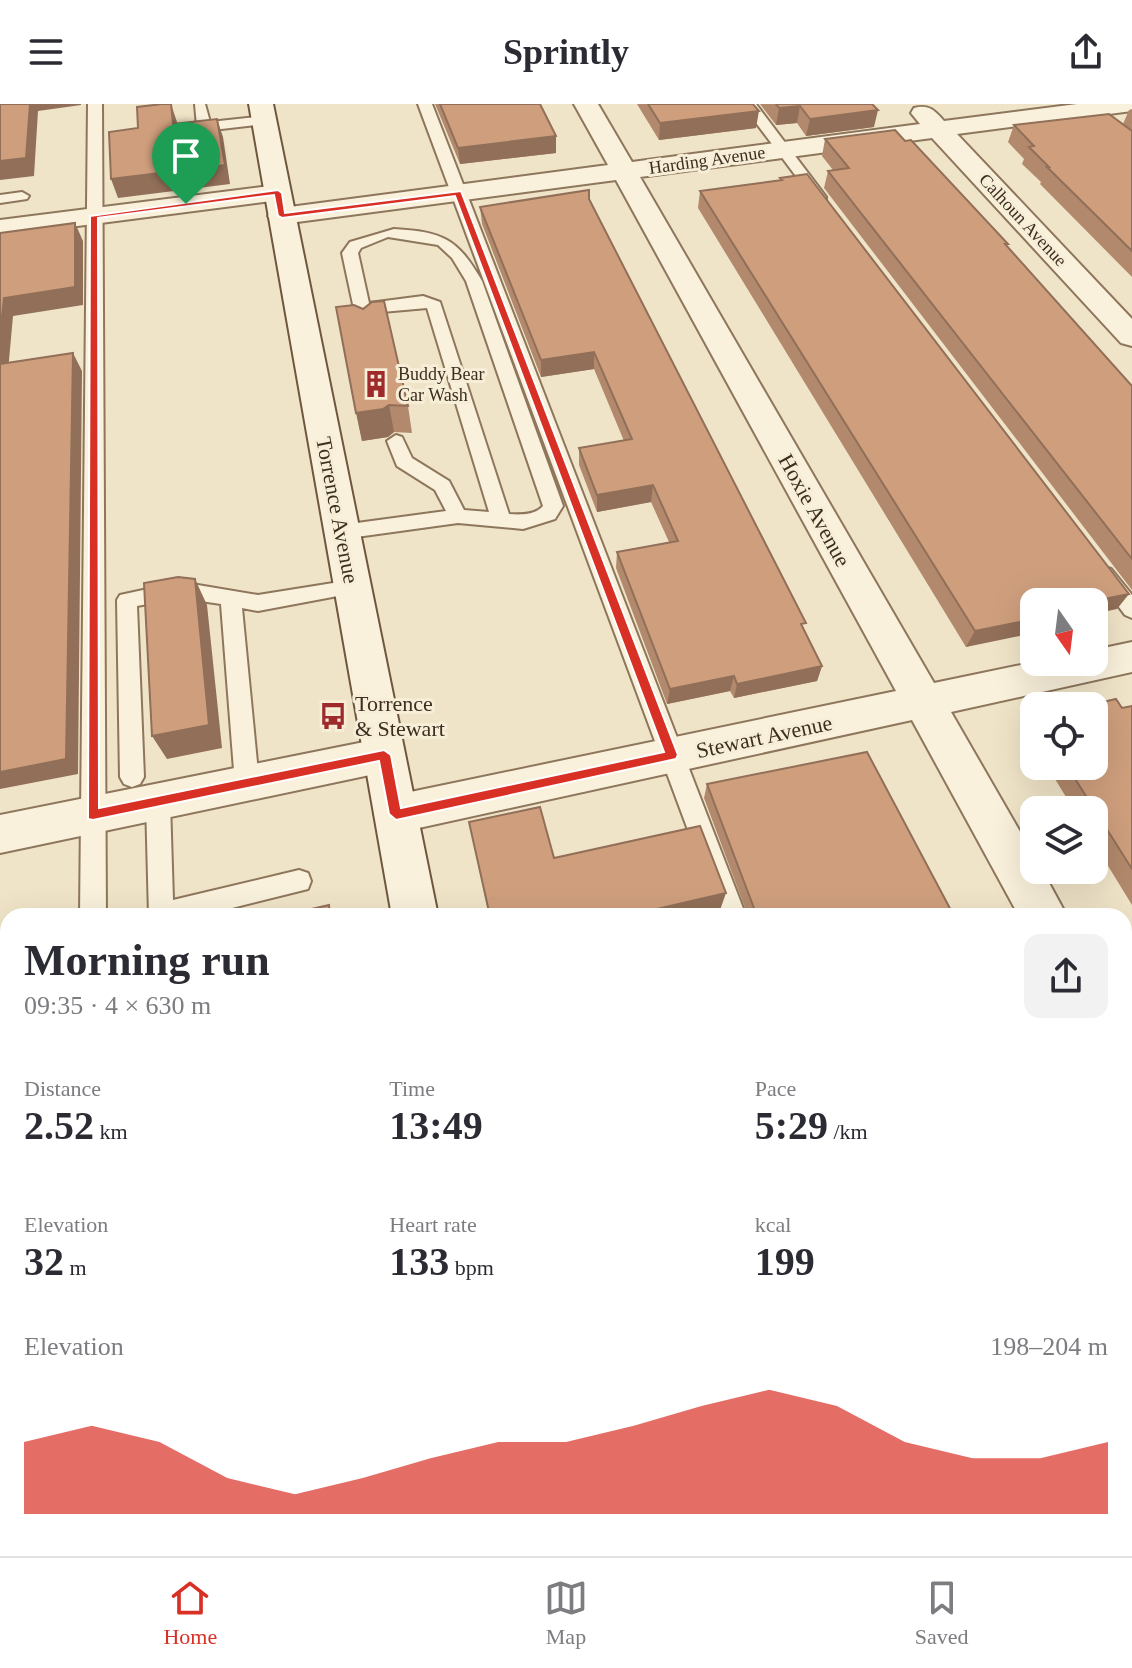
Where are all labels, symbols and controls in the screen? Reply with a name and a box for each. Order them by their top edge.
icon: menu [24,30,68,74]
icon: share [1064,30,1108,74]
text: Sprintly [503,32,629,72]
pin [152,122,220,204]
icon: arrive [164,134,208,178]
street label: Harding Avenue [648,142,766,178]
street label: Calhoun Avenue [975,170,1071,270]
place label: Buddy Bear Car Wash [398,364,484,405]
building icon: Buddy Bear Car Wash [361,369,391,399]
street label: Torrence Avenue [311,435,364,586]
street label: Hoxie Avenue [773,450,856,571]
north arrow [1020,588,1108,676]
map controls [1020,588,1108,884]
place label: Torrence & Stewart [355,691,445,741]
button: locate [1020,692,1108,780]
bus stop icon: Torrence & Stewart [318,701,348,731]
street label: Stewart Avenue [694,710,834,763]
button: layers [1020,796,1108,884]
button: share [1024,934,1108,1018]
text: Morning run [24,936,270,985]
text: 09:35 · 4 × 630 m [24,991,211,1020]
text: Distance [24,1076,101,1101]
text: Time [389,1076,435,1101]
text: Pace [755,1076,796,1101]
text: 2.52 [24,1103,94,1148]
text: 13:49 [389,1103,483,1148]
text: 5:29 [755,1103,828,1148]
text: km [94,1119,128,1144]
text: /km [828,1119,868,1144]
text: Elevation [24,1212,108,1237]
text: Heart rate [389,1212,477,1237]
text: kcal [755,1212,791,1237]
text: 32 [24,1239,64,1284]
text: 133 [389,1239,449,1284]
text: 199 [755,1239,815,1284]
text: m [64,1255,87,1280]
text: bpm [449,1255,494,1280]
text: Elevation [24,1332,124,1361]
text: 198–204 m [990,1332,1108,1361]
tab: Home [163,1576,217,1650]
tab: Map [544,1576,588,1650]
tab: Saved [915,1576,969,1650]

